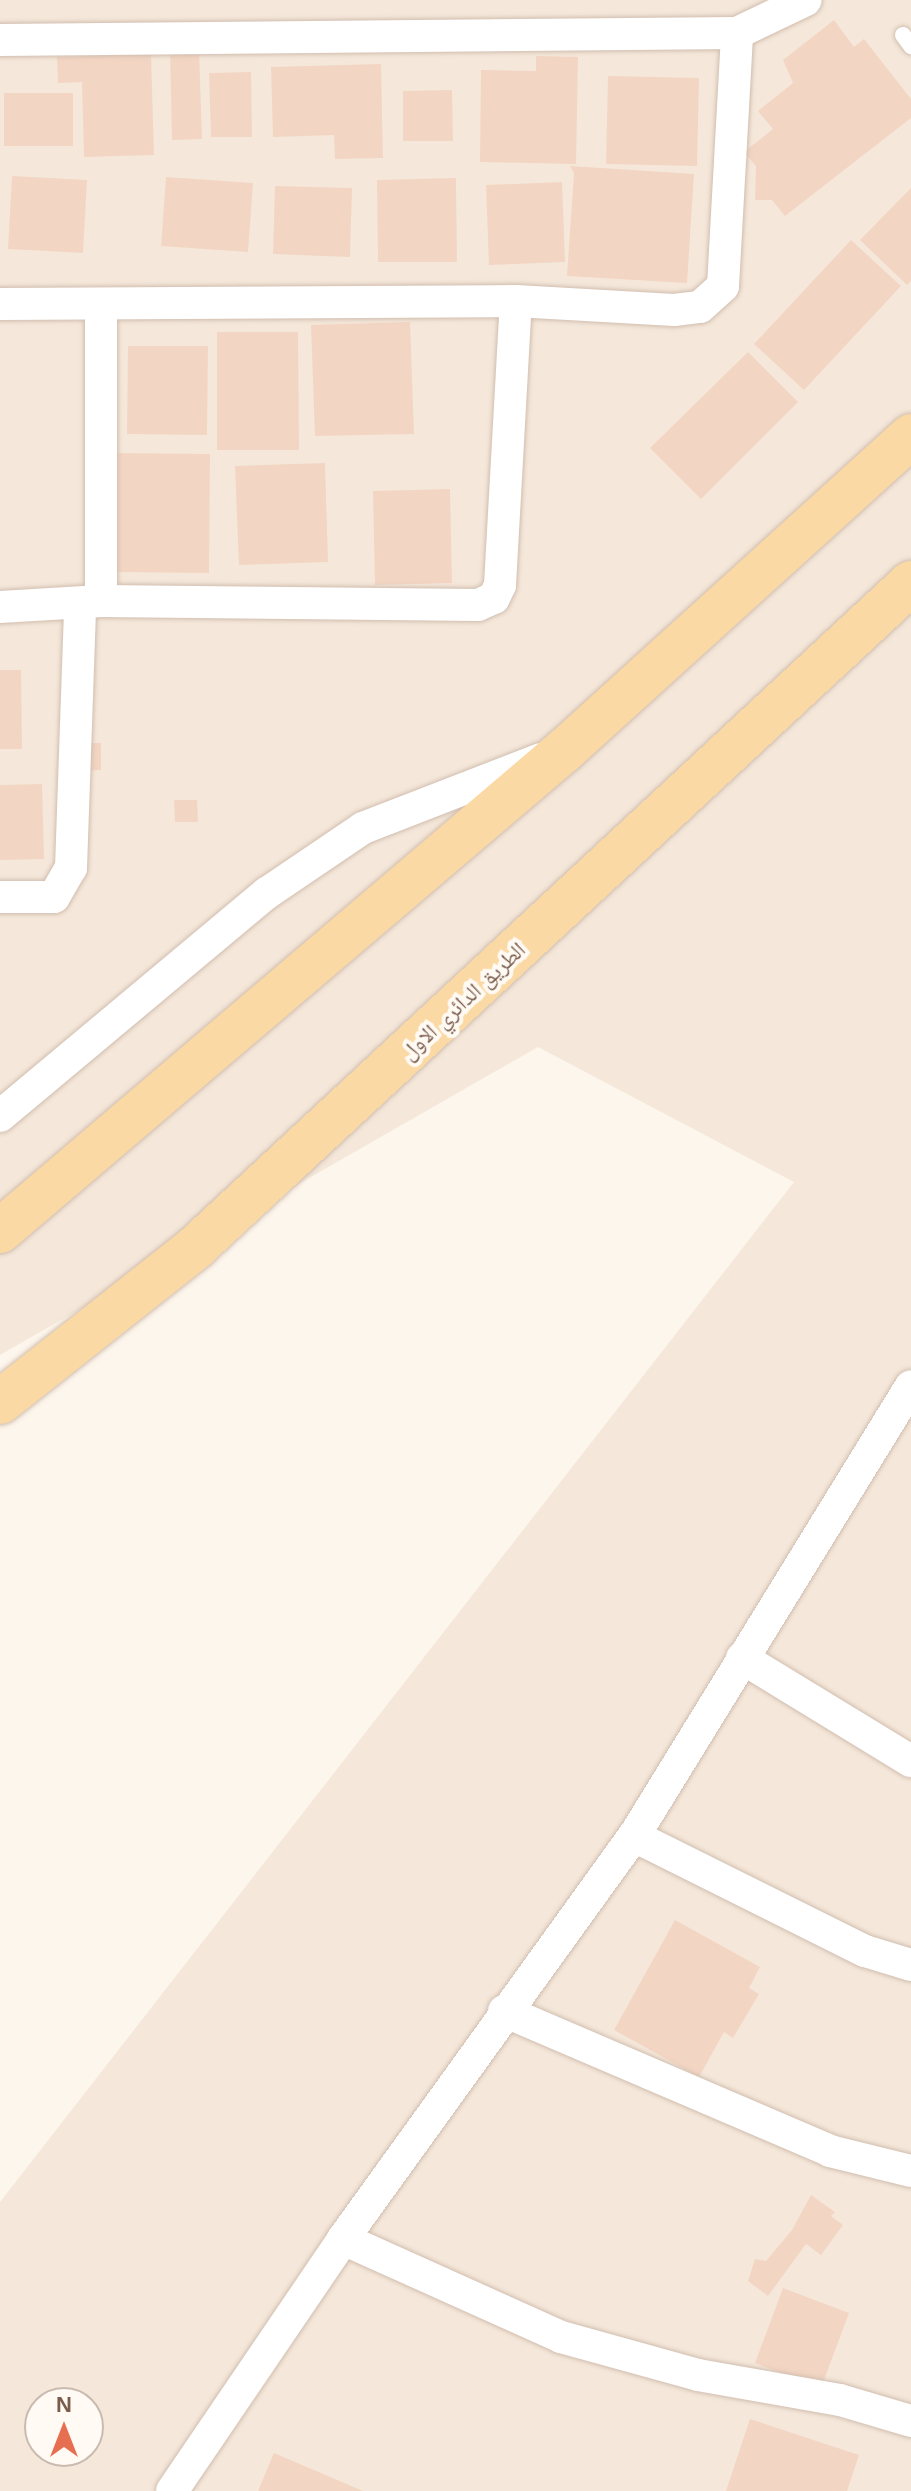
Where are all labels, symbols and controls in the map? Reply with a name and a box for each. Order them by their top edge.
street label: الطريق الدائري الاول [395,937,531,1065]
north arrow [24,2387,104,2467]
text: N [56,2392,72,2417]

